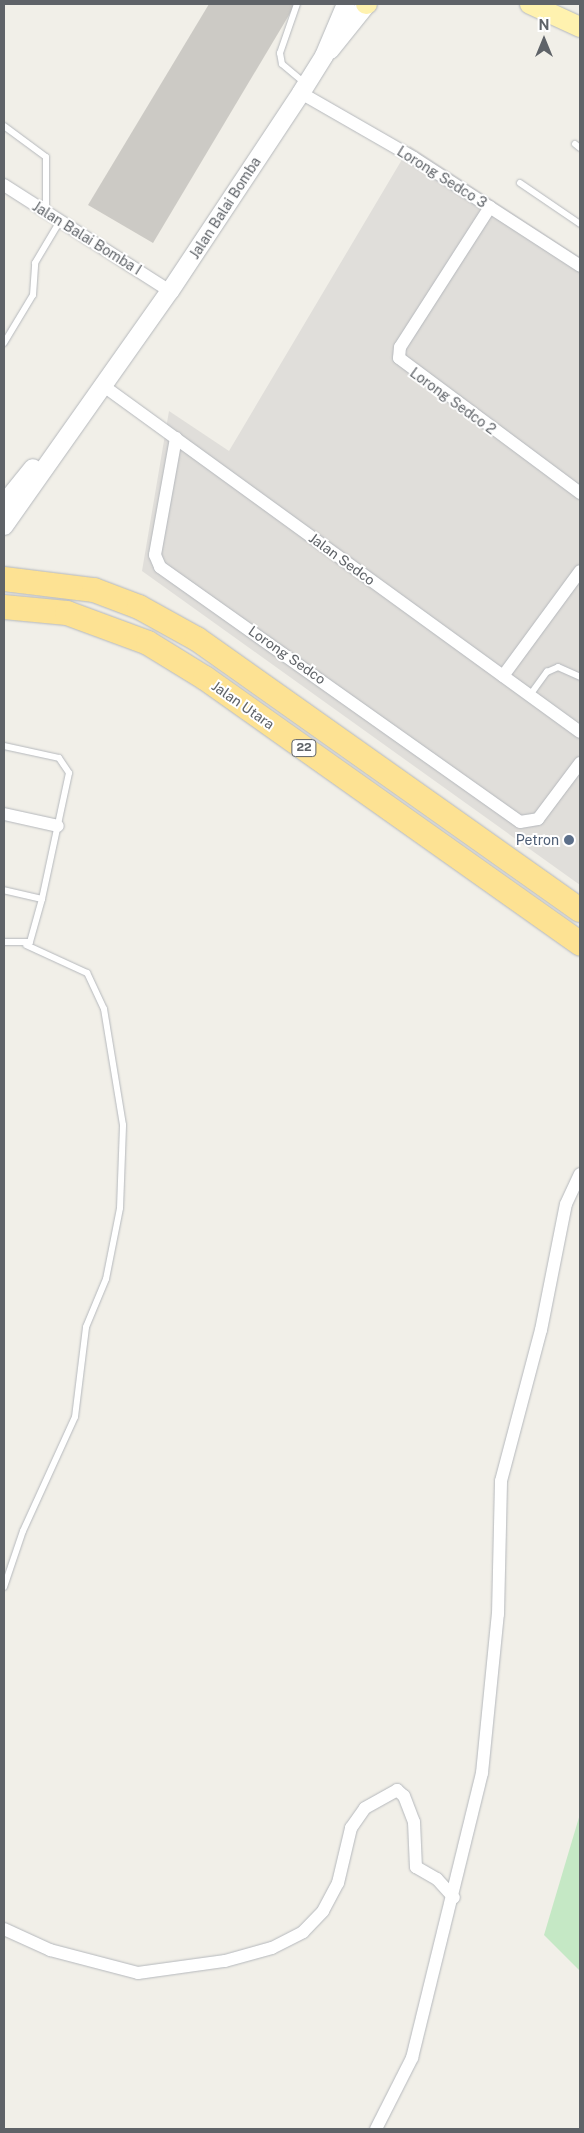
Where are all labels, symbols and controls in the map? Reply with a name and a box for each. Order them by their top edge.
north arrow [519,15,569,65]
text: N [539,17,549,33]
street label: Lorong Sedco 3 [394,143,490,211]
street label: Jalan Balai Bomba [186,154,264,262]
street label: Jalan Balai Bomba I [29,198,145,278]
street label: Lorong Sedco 2 [407,364,499,438]
street label: Jalan Sedco [306,529,378,589]
street label: Lorong Sedco [245,622,329,688]
street label: Jalan Utara [208,677,278,733]
road number: 22 [290,738,318,758]
place label: Petron [516,832,559,848]
marker: Petron [563,834,575,846]

